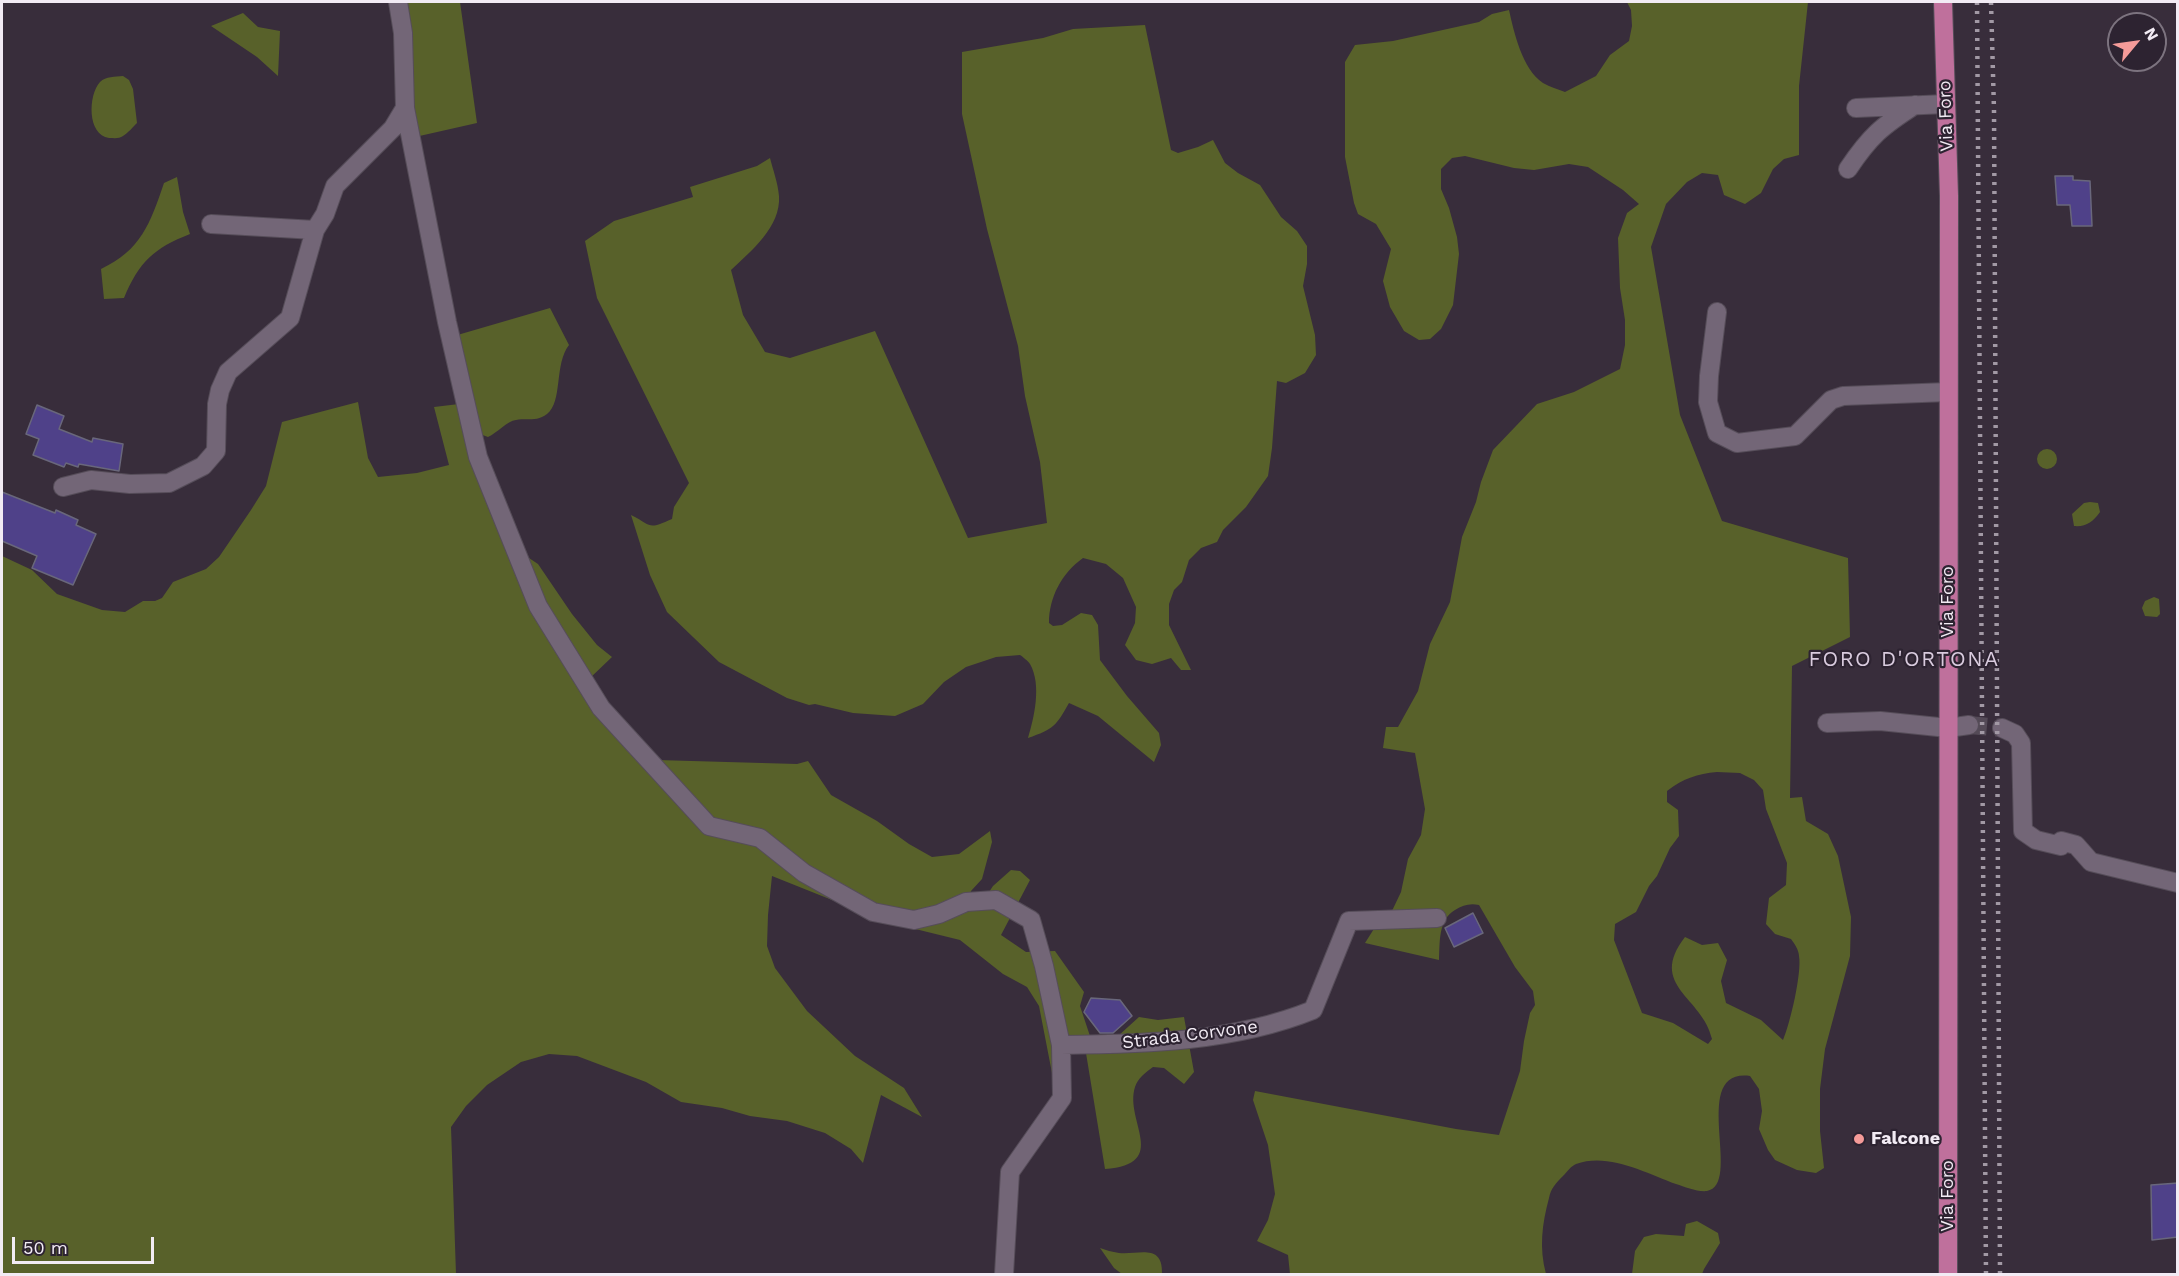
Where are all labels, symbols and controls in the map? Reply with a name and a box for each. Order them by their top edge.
north arrow [2107,12,2167,72]
text: N [2140,24,2163,44]
street label: Via Foro [1934,80,1958,152]
street label: Via Foro [1937,566,1959,638]
district label: FORO D'ORTONA [1809,647,1999,673]
street label: Strada Corvone [1121,1016,1259,1054]
place label: Falcone [1871,1128,1940,1150]
marker: Falcone [1852,1132,1866,1146]
street label: Via Foro [1937,1160,1959,1232]
scale bar [15,1225,158,1263]
text: 50 m [23,1237,68,1258]

